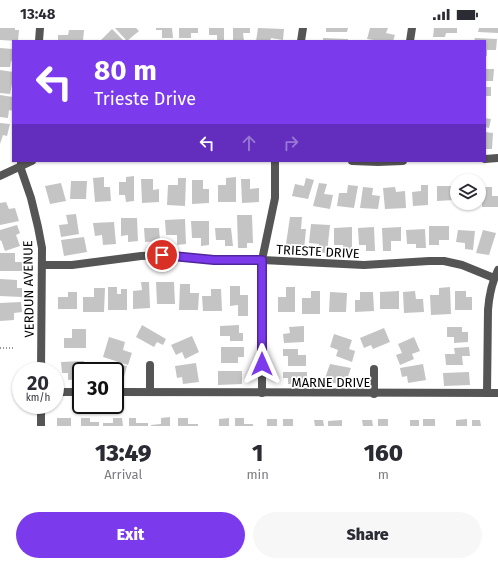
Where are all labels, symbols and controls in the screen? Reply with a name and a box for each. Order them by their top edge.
text: 13:48 [20,5,55,23]
text: 80 m [94,54,157,87]
icon: left [28,56,80,108]
text: Trieste Drive [94,88,196,110]
icon: left [196,132,218,154]
icon: ahead [238,132,260,154]
icon: right [280,132,302,154]
map controls [450,174,486,210]
button: layers [450,174,486,210]
pin [145,238,179,272]
street label: VERDUN AVENUE [20,240,37,338]
street label: TRIESTE DRIVE [276,242,360,261]
icon: arrive [151,244,173,266]
position arrow [241,343,283,385]
speed limit sign: 30 [72,362,124,414]
text: 20 [27,371,49,395]
street label: MARNE DRIVE [292,375,371,390]
text: km/h [26,392,50,404]
text: 13:49 [95,439,152,467]
text: 1 [252,439,263,467]
text: 160 [364,439,403,467]
text: Arrival [104,467,142,482]
text: min [246,467,269,482]
text: m [378,467,389,482]
button: Exit [16,512,245,558]
button: Share [253,512,482,558]

